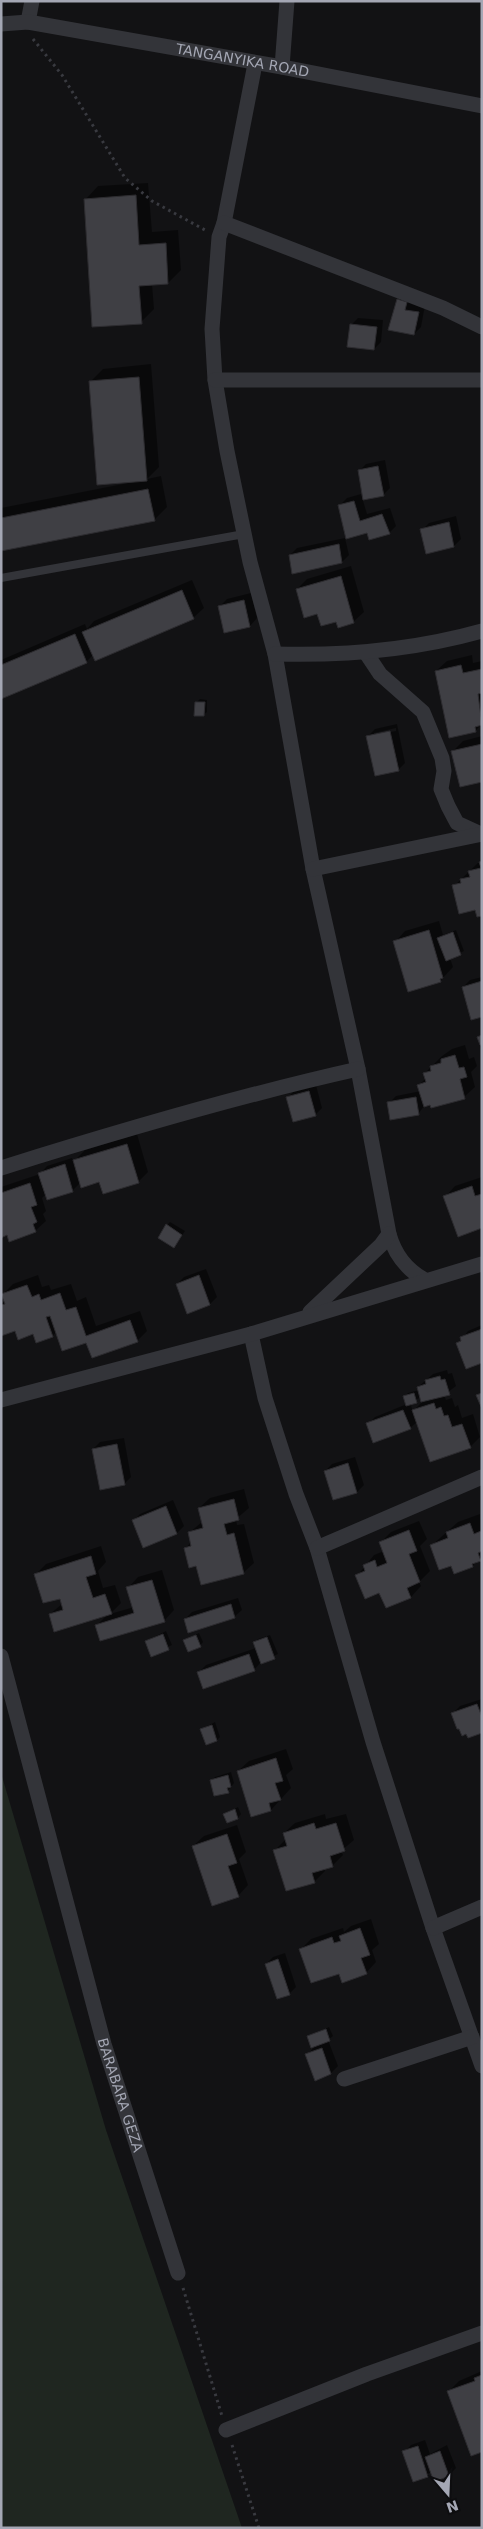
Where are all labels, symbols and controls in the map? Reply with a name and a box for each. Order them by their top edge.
street label: TANGANYIKA ROAD [174,40,310,80]
street label: BARABARA GEZA [95,2036,147,2155]
north arrow [423,2469,473,2519]
text: N [444,2497,460,2516]

